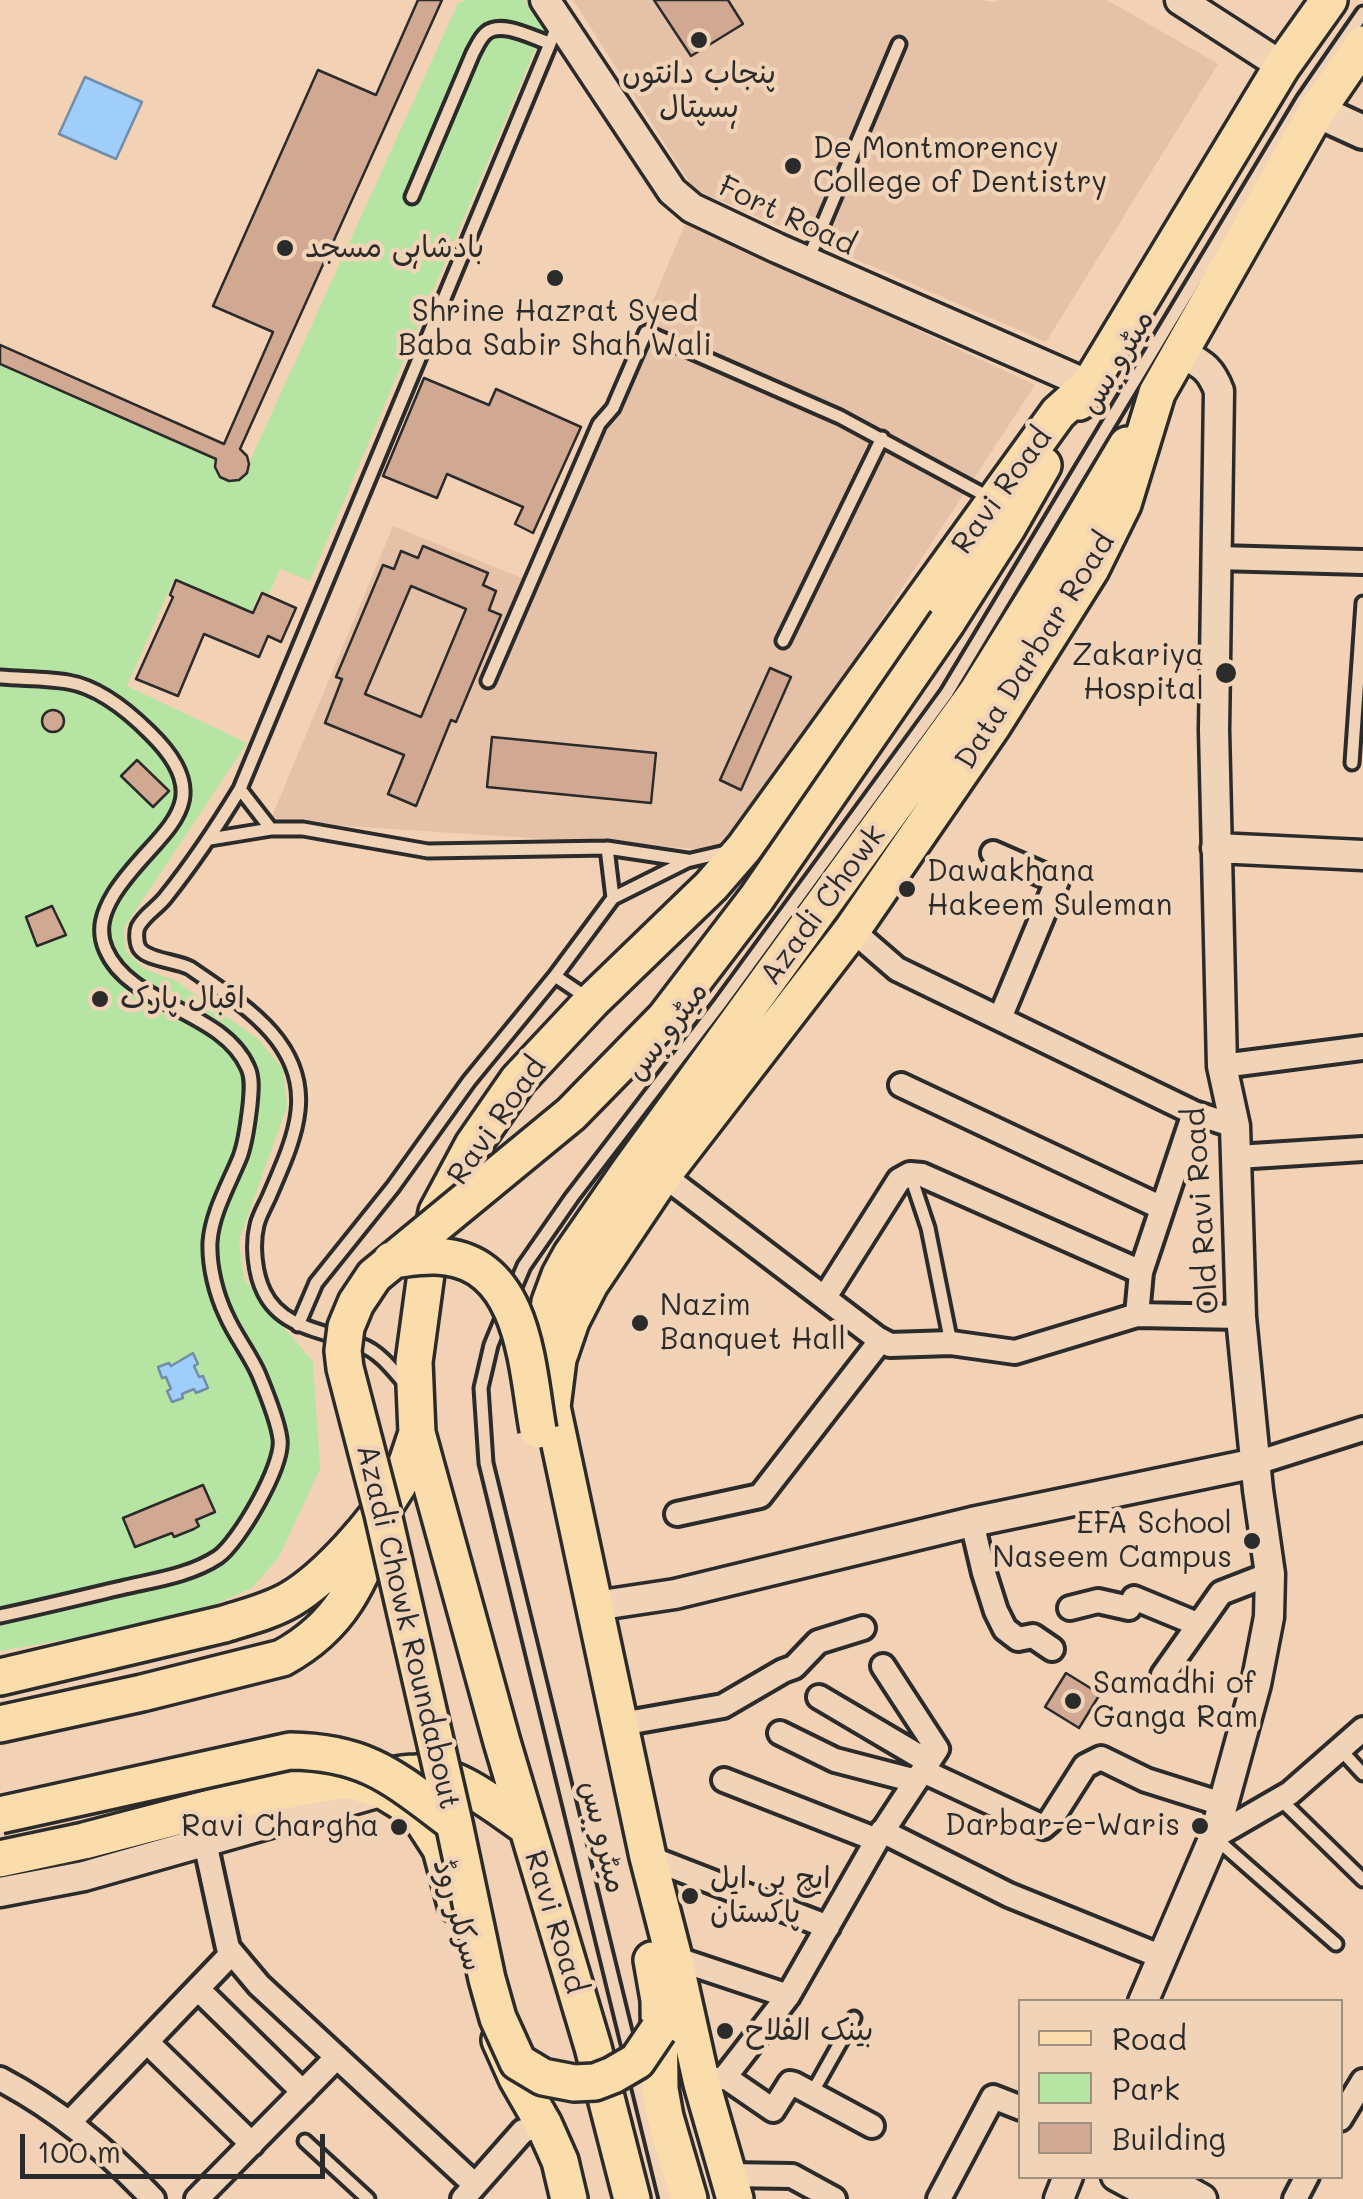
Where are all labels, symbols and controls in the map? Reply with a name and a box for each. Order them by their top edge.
marker: پنجاب دانتوں ہسپتال [688,29,710,51]
place label: پنجاب دانتوں ہسپتال [622,56,776,126]
place label: De Montmorency College of Dentistry [813,131,1107,202]
marker: De Montmorency College of Dentistry [782,155,804,177]
street label: Fort Road [713,169,861,263]
place label: بادشاہی مسجد [305,230,484,266]
marker: بادشاہی مسجد [274,237,296,259]
marker: Shrine Hazrat Syed Baba Sabir Shah Wali [544,267,566,289]
place label: Shrine Hazrat Syed Baba Sabir Shah Wali [398,294,712,364]
street label: میٹرو بس [1072,304,1162,420]
street label: Ravi Road [944,421,1060,561]
street label: Data Darbar Road [948,526,1122,776]
place label: Zakariya Hospital [1072,638,1204,708]
marker: Zakariya Hospital [1213,660,1239,686]
street label: Azadi Chowk [753,818,893,992]
place label: Dawakhana Hakeem Suleman [927,854,1172,924]
marker: Dawakhana Hakeem Suleman [896,878,918,900]
street label: میٹرو بس [618,974,716,1088]
place label: اقبال پارک [120,981,245,1017]
marker: اقبال پارک [89,988,111,1010]
street label: Ravi Road [440,1050,554,1192]
street label: Old Ravi Road [1177,1106,1227,1316]
place label: Nazim Banquet Hall [660,1288,846,1358]
marker: Nazim Banquet Hall [629,1312,651,1334]
street label: Azadi Chowk Roundabout [348,1441,468,1813]
place label: EFA School Naseem Campus [992,1506,1232,1576]
marker: EFA School Naseem Campus [1241,1530,1263,1552]
place label: Samadhi of Ganga Ram [1093,1666,1258,1736]
marker: Samadhi of Ganga Ram [1062,1690,1084,1712]
street label: میٹرو بس [572,1777,634,1897]
place label: Darbar-e-Waris [945,1808,1180,1844]
place label: Ravi Chargha [181,1809,379,1845]
marker: Darbar-e-Waris [1189,1815,1211,1837]
marker: Ravi Chargha [388,1816,410,1838]
street label: Ravi Road [516,1846,594,1998]
street label: سرکلر روڈ [425,1855,491,1975]
place label: ایچ بی ایل پاکستان [710,1861,831,1932]
marker: ایچ بی ایل پاکستان [679,1885,701,1907]
legend [1018,1999,1343,2179]
place label: بینک الفلاح [745,2013,874,2049]
text: Road [1112,2018,1187,2058]
marker: بینک الفلاح [714,2020,736,2042]
text: Park [1112,2068,1180,2108]
scale bar [25,2114,330,2176]
text: Building [1112,2118,1226,2158]
text: 100 m [37,2131,121,2171]

